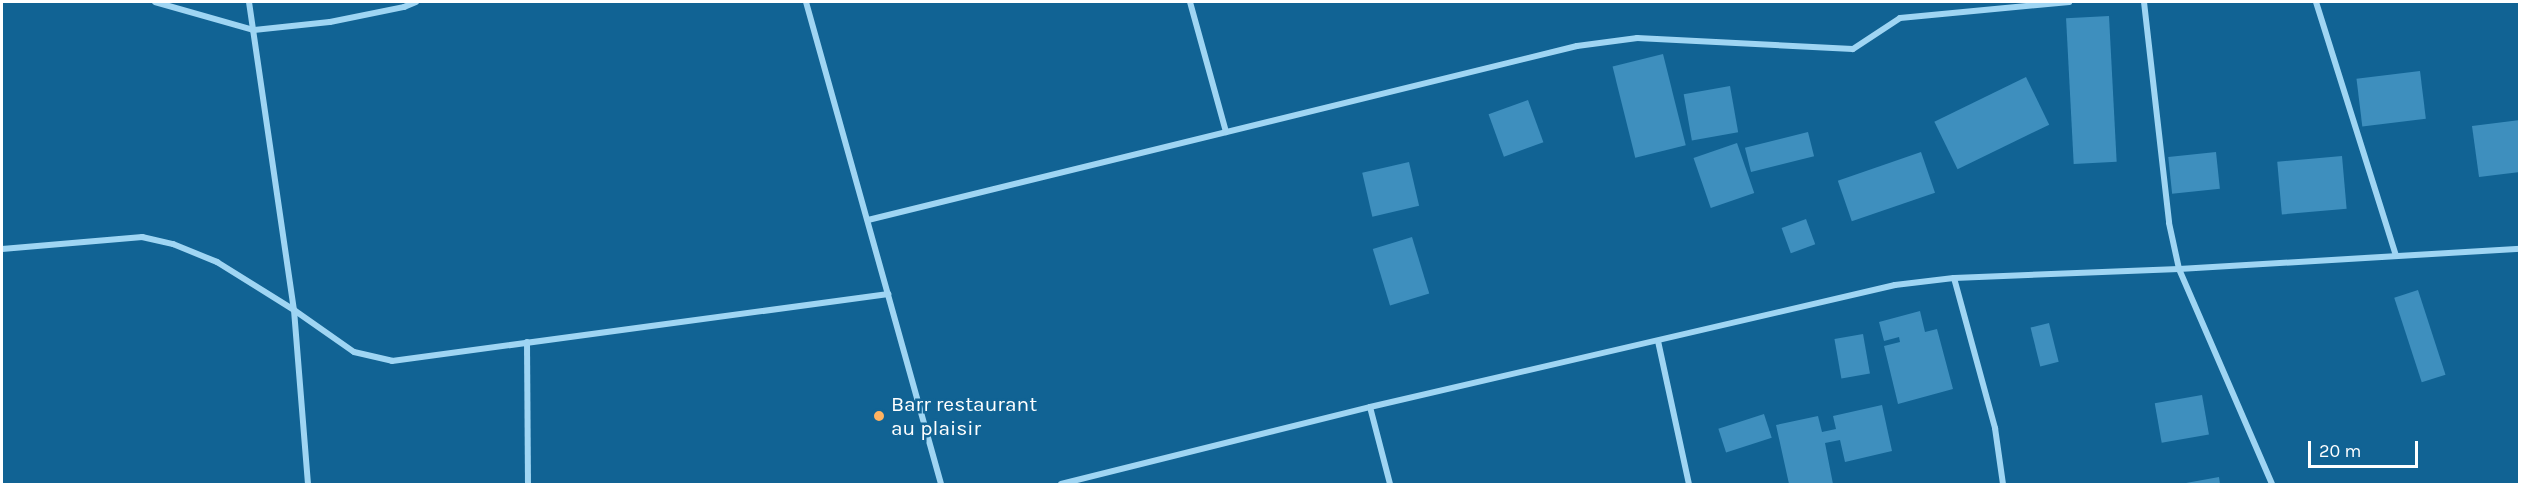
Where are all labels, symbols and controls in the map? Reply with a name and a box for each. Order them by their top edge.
place label: Barr restaurant au plaisir [891,391,1037,441]
marker: Barr restaurant au plaisir [872,409,886,423]
scale bar [2311,429,2420,467]
text: 20 m [2319,440,2361,462]

